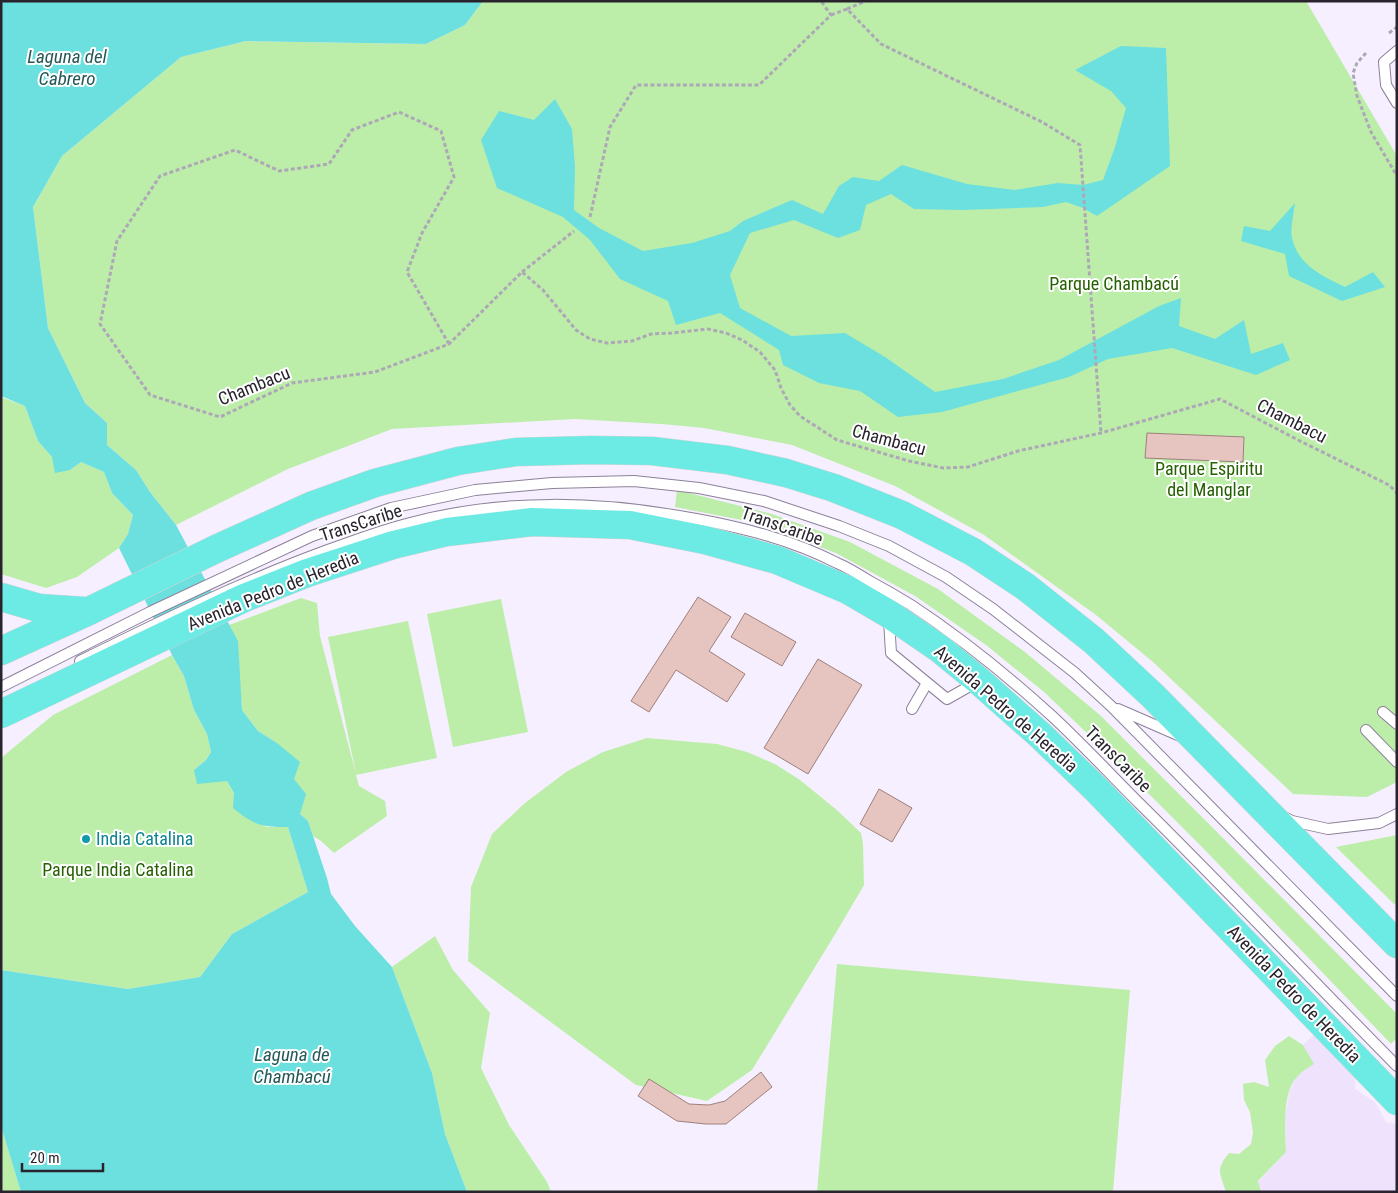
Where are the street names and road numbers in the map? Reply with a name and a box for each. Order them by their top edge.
street label: Chambacu [215,362,293,409]
street label: Chambacu [1254,394,1331,447]
street label: Chambacu [850,420,928,459]
street label: TransCaribe [317,499,405,546]
street label: TransCaribe [738,502,826,549]
street label: Avenida Pedro de Heredia [184,547,361,634]
street label: Avenida Pedro de Heredia [930,641,1082,776]
street label: TransCaribe [1081,721,1156,796]
street label: Avenida Pedro de Heredia [1223,921,1365,1067]

